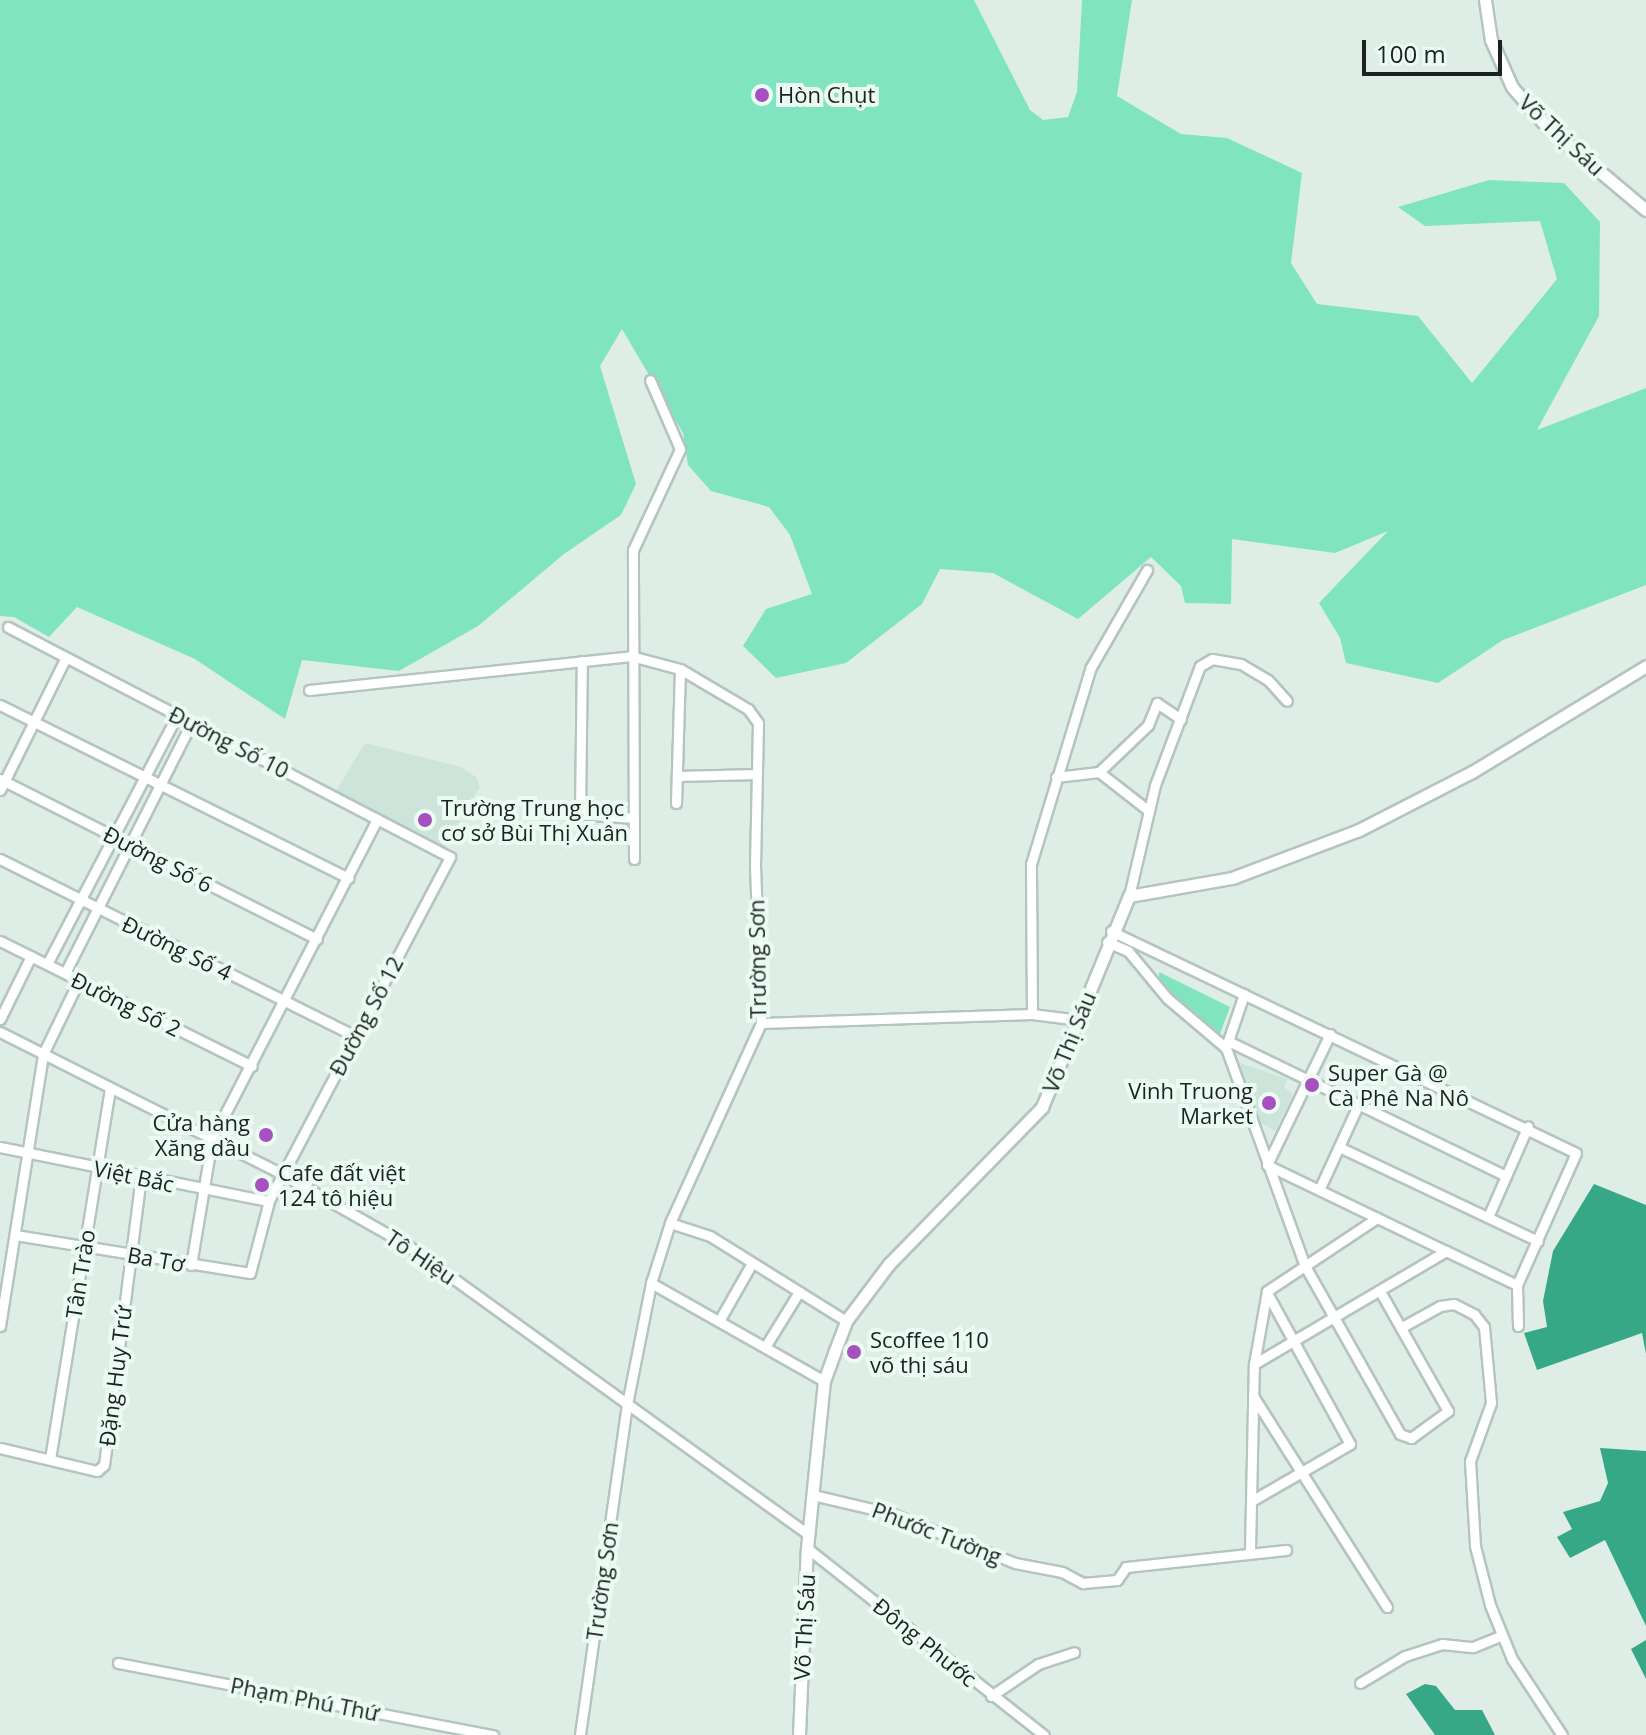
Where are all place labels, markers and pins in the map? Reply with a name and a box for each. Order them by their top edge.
place label: Hòn Chụt [778,82,875,108]
marker: Hòn Chụt [753,86,771,104]
place label: Trường Trung học cơ sở Bùi Thị Xuân [441,794,628,846]
marker: Trường Trung học cơ sở Bùi Thị Xuân [416,811,434,829]
place label: Super Gà @ Cà Phê Na Nô [1328,1059,1469,1110]
marker: Super Gà @ Cà Phê Na Nô [1303,1076,1321,1094]
place label: Vinh Truong Market [1128,1077,1253,1128]
marker: Vinh Truong Market [1260,1094,1278,1112]
place label: Cửa hàng Xăng dầu [152,1109,250,1160]
marker: Cửa hàng Xăng dầu [257,1126,275,1144]
place label: Cafe đất việt 124 tô hiệu [278,1159,406,1210]
marker: Cafe đất việt 124 tô hiệu [253,1176,271,1194]
place label: Scoffee 110 võ thị sáu [870,1326,989,1378]
marker: Scoffee 110 võ thị sáu [845,1343,863,1361]

